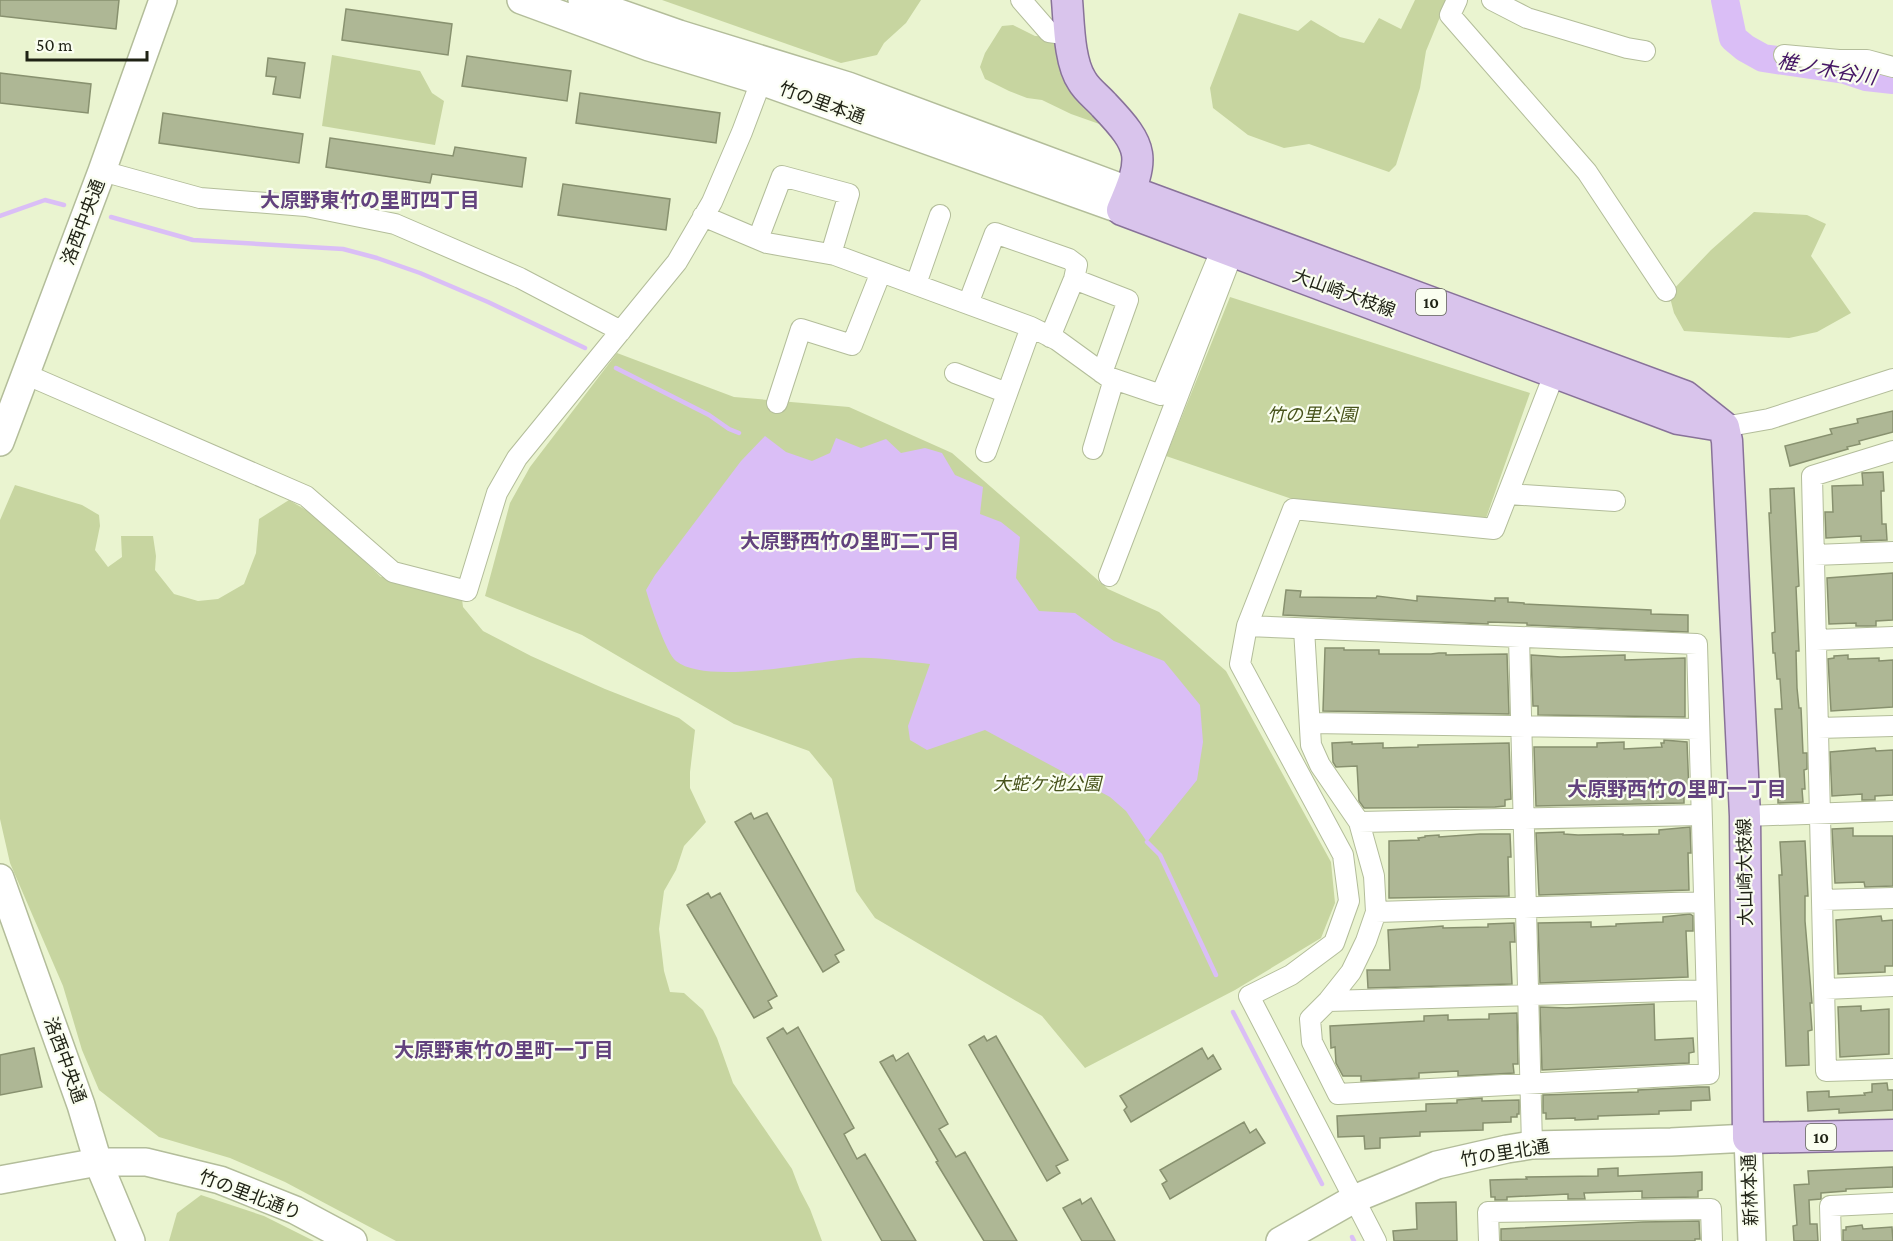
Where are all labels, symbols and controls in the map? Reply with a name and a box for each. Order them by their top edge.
scale bar [27,24,147,62]
text: 50 m [36,35,73,55]
water label: 椎ノ木谷川 [1776,49,1880,89]
street label: 竹の里本通 [776,78,868,128]
street label: 洛西中央通 [58,176,108,268]
district label: 大原野東竹の里町四丁目 [260,189,480,211]
street label: 大山崎大枝線 [1290,265,1398,321]
road number: 10 [1416,289,1446,315]
park label: 竹の里公園 [1267,405,1360,425]
district label: 大原野西竹の里町二丁目 [740,530,960,552]
park label: 大蛇ケ池公園 [993,774,1104,794]
district label: 大原野西竹の里町一丁目 [1567,778,1787,800]
street label: 大山崎大枝線 [1734,818,1756,926]
street label: 洛西中央通 [40,1014,90,1106]
district label: 大原野東竹の里町一丁目 [394,1039,614,1061]
road number: 10 [1806,1124,1836,1150]
street label: 竹の里北通 [1459,1136,1551,1170]
street label: 新林本通 [1739,1154,1761,1226]
street label: 竹の里北通り [196,1166,304,1224]

